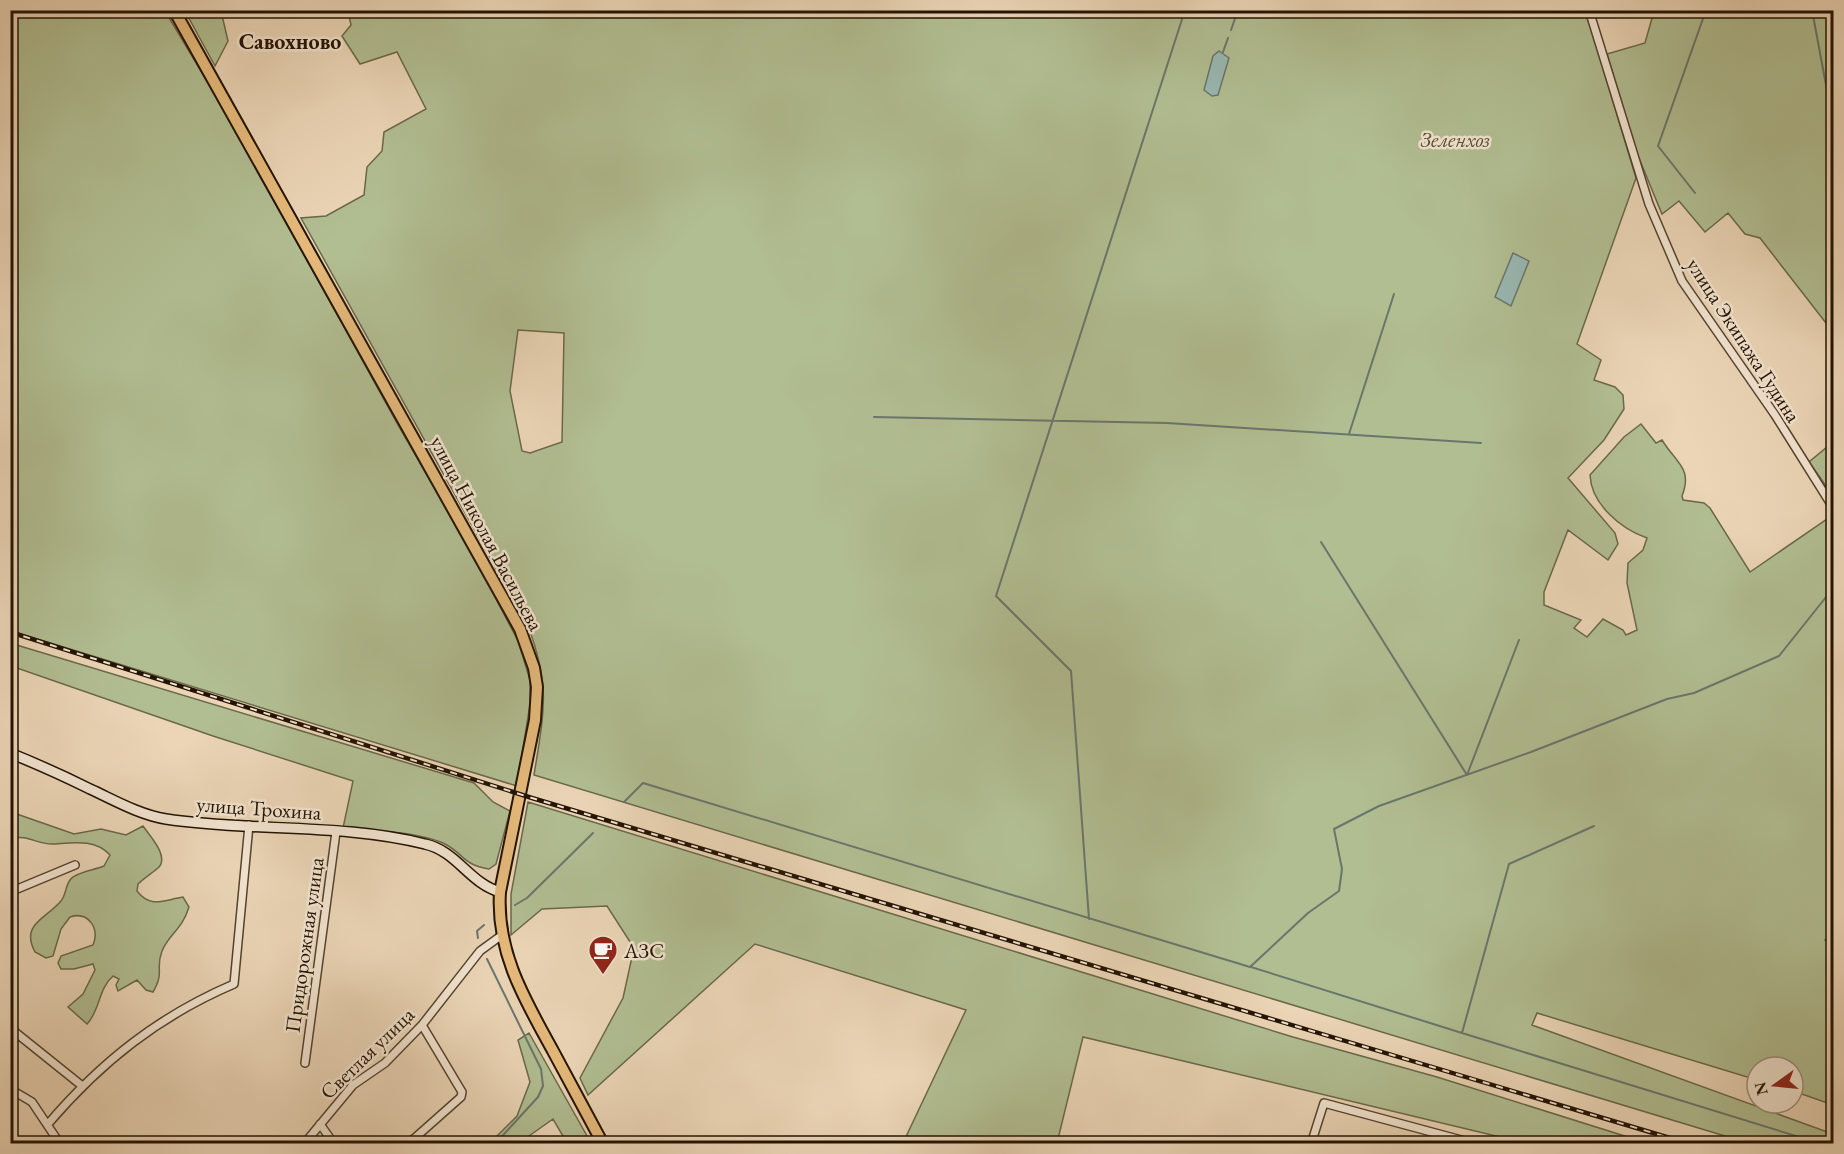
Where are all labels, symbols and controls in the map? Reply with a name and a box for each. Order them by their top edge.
district label: Савохново [239,27,341,56]
park label: Зеленхоз [1420,126,1490,153]
street label: улица Экипажа Гудина [1681,253,1808,428]
street label: улица Николая Васильева [424,431,550,636]
street label: улица Трохина [196,790,323,826]
street label: Придорожная улица [278,855,330,1034]
cafe icon: АЗС [587,934,619,976]
place label: АЗС [623,937,664,964]
street label: Светлая улица [314,1001,420,1105]
north arrow [1745,1055,1805,1115]
text: N [1749,1080,1773,1098]

